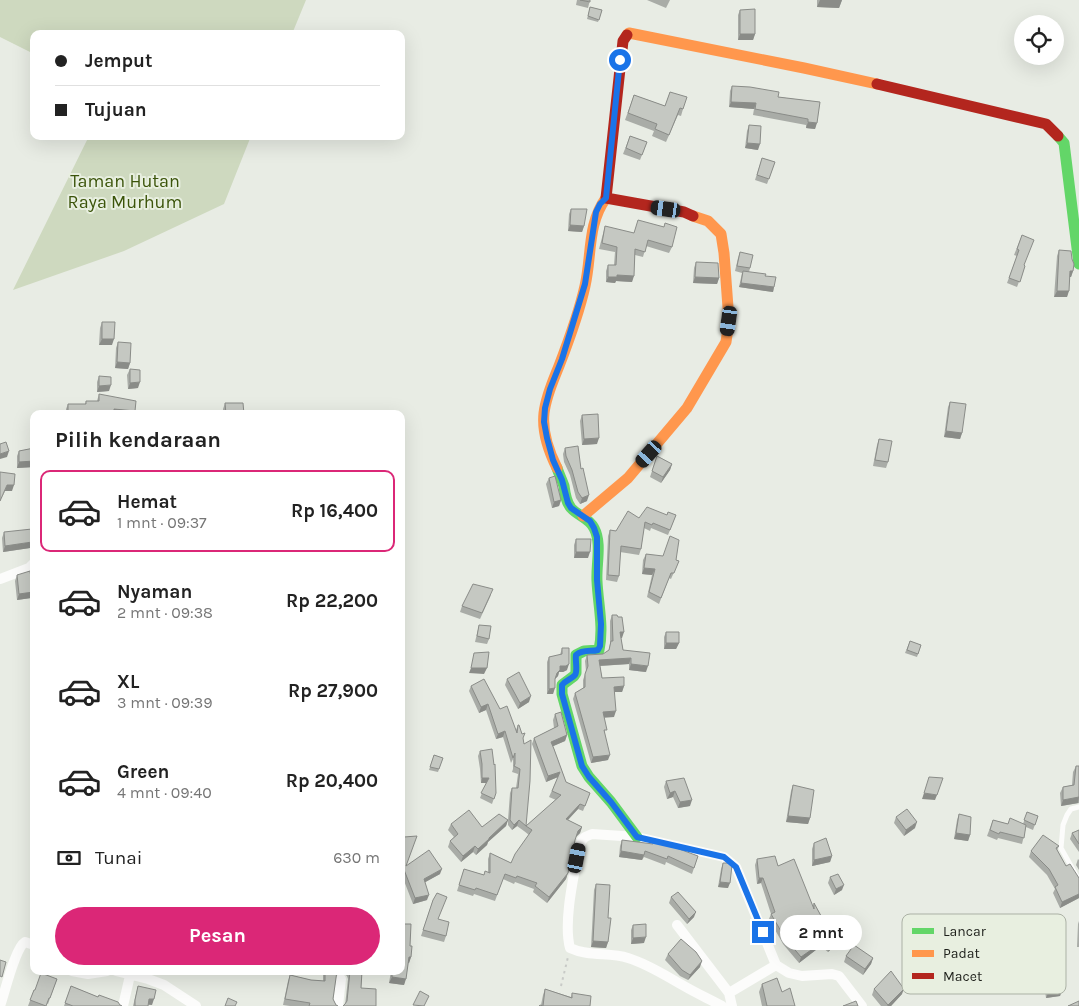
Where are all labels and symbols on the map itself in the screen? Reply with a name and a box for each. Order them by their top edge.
route start [609,49,631,71]
park label: Taman Hutan Raya Murhum [68,170,182,213]
car [650,199,681,219]
car [719,305,738,337]
car [633,438,664,470]
car [566,842,587,874]
callout: 2 mnt [780,914,863,950]
legend [902,914,1066,994]
route end [752,921,774,943]
text: Lancar [943,923,987,940]
text: Padat [943,945,980,962]
text: Macet [943,968,982,985]

